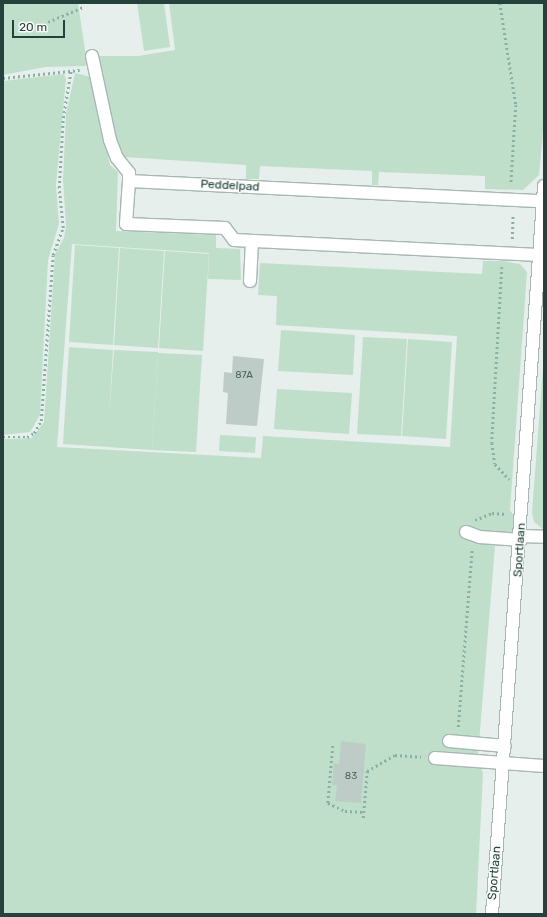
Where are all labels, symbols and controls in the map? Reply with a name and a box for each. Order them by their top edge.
scale bar [14,12,67,38]
text: 20 m [19,20,47,34]
street label: Peddelpad [200,177,260,195]
house number: 87A [235,370,253,382]
street label: Sportlaan [511,522,529,578]
house number: 83 [345,771,357,783]
street label: Sportlaan [485,845,505,901]

